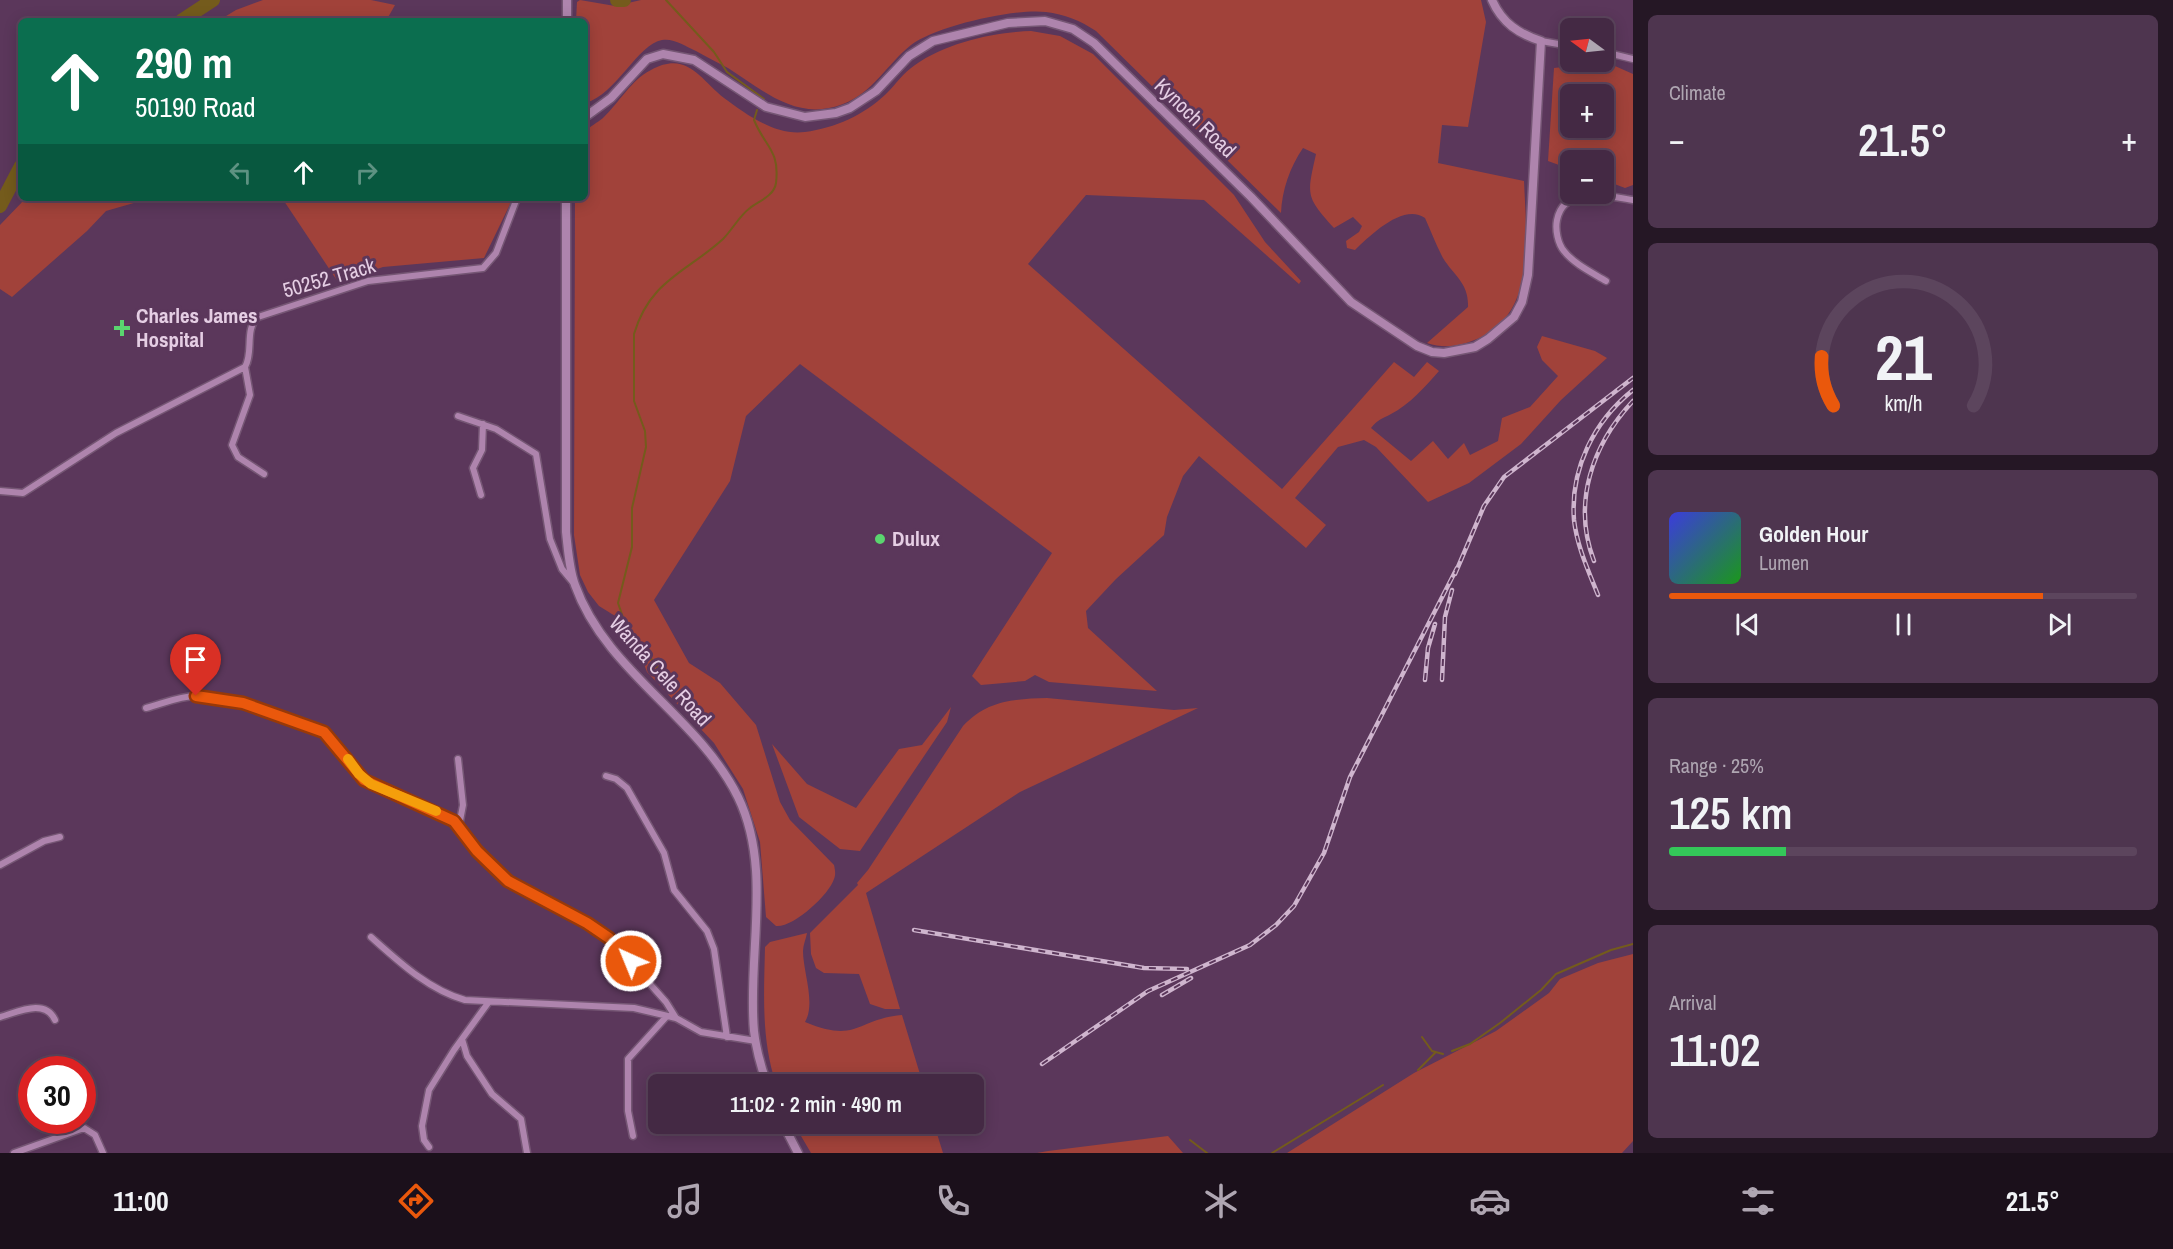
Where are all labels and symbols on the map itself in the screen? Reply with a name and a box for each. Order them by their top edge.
north arrow [1560,18,1614,72]
street label: Kynoch Road [1148,71,1243,164]
street label: 50252 Track [279,250,379,305]
place label: Charles James Hospital [136,301,258,354]
marker: Charles James Hospital [113,319,131,337]
place label: Dulux [892,524,940,553]
marker: Dulux [873,532,887,546]
street label: Wanda Cele Road [603,609,718,732]
pin [170,634,221,696]
position arrow [599,929,663,993]
speed limit sign: 30 [18,1056,96,1134]

